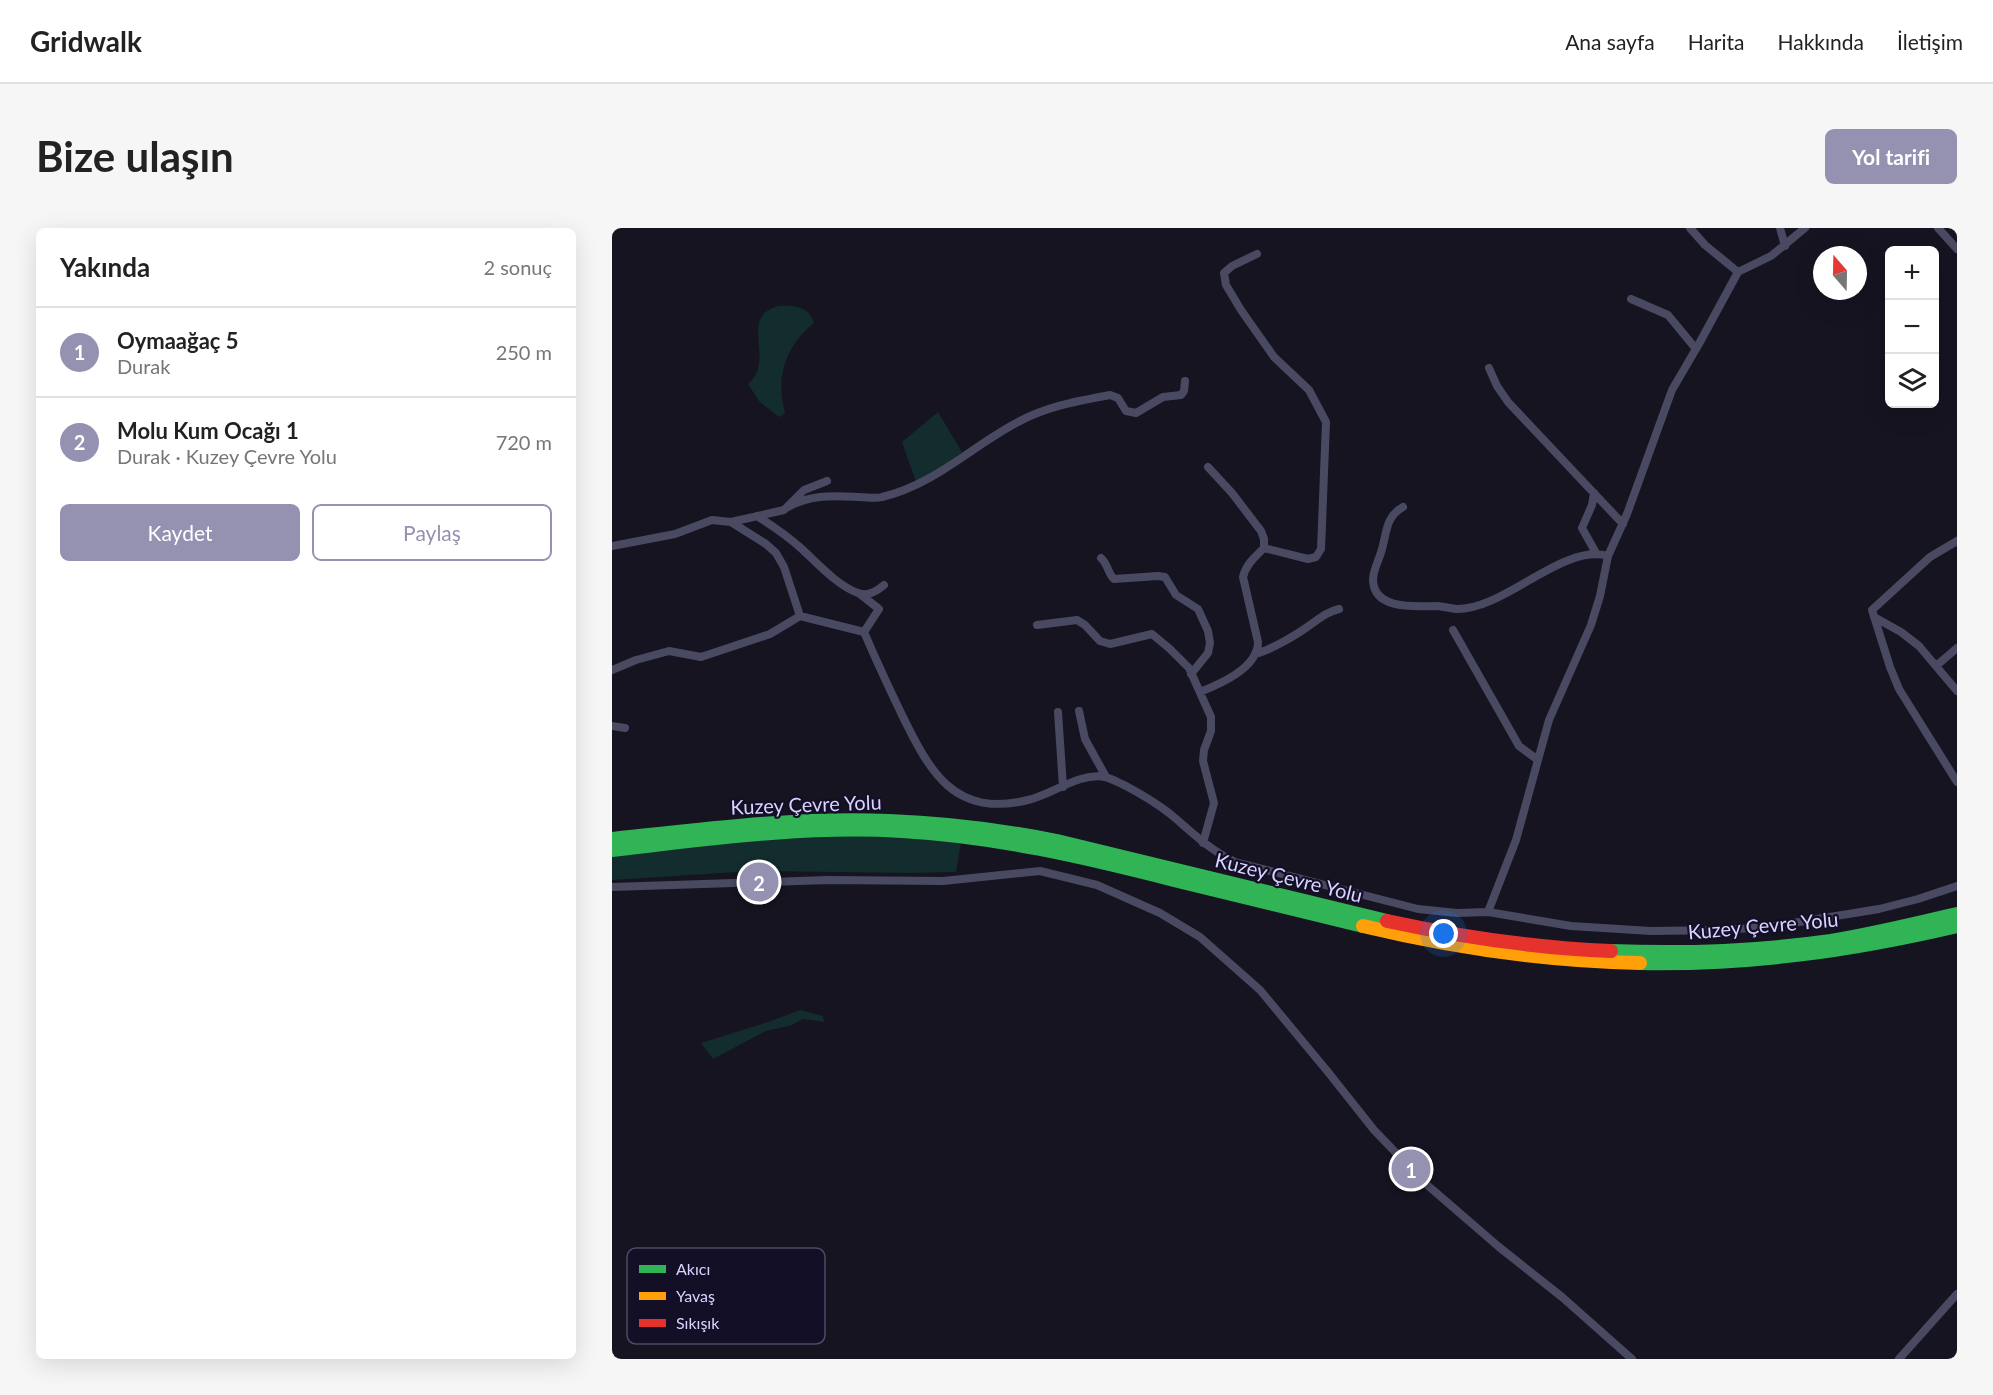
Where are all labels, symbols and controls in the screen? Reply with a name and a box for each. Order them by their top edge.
text: Gridwalk [30,24,142,58]
text: Ana sayfa [1565,29,1655,54]
text: Harita [1688,29,1744,54]
text: Hakkında [1777,29,1864,54]
text: İletişim [1897,29,1963,54]
button: Yol tarifi [1825,129,1957,184]
text: Bize ulaşın [36,131,234,181]
north arrow [1813,246,1867,300]
map controls [1885,246,1939,408]
button: + [1885,246,1939,300]
text: Yakında [60,251,150,283]
text: 2 sonuç [483,255,552,279]
button: − [1885,300,1939,354]
text: Oymaağaç 5 [117,327,239,354]
text: 1 [74,340,85,364]
text: 250 m [496,340,552,364]
text: Durak [117,354,170,378]
button: layers [1885,354,1939,408]
text: Molu Kum Ocağı 1 [117,417,299,444]
text: 2 [74,430,85,454]
text: 720 m [496,430,552,454]
text: Durak · Kuzey Çevre Yolu [117,444,337,468]
button: Kaydet [60,504,300,561]
button: Paylaş [312,504,552,561]
street label: Kuzey Çevre Yolu [730,789,882,819]
street label: Kuzey Çevre Yolu [1213,847,1365,907]
pin: 2 [740,860,778,904]
street label: Kuzey Çevre Yolu [1687,906,1839,944]
your location [1429,919,1458,948]
pin: 1 [1392,1146,1430,1192]
legend [627,1248,825,1344]
text: Akıcı [676,1259,710,1278]
text: Yavaş [676,1286,715,1305]
text: Sıkışık [676,1313,720,1332]

